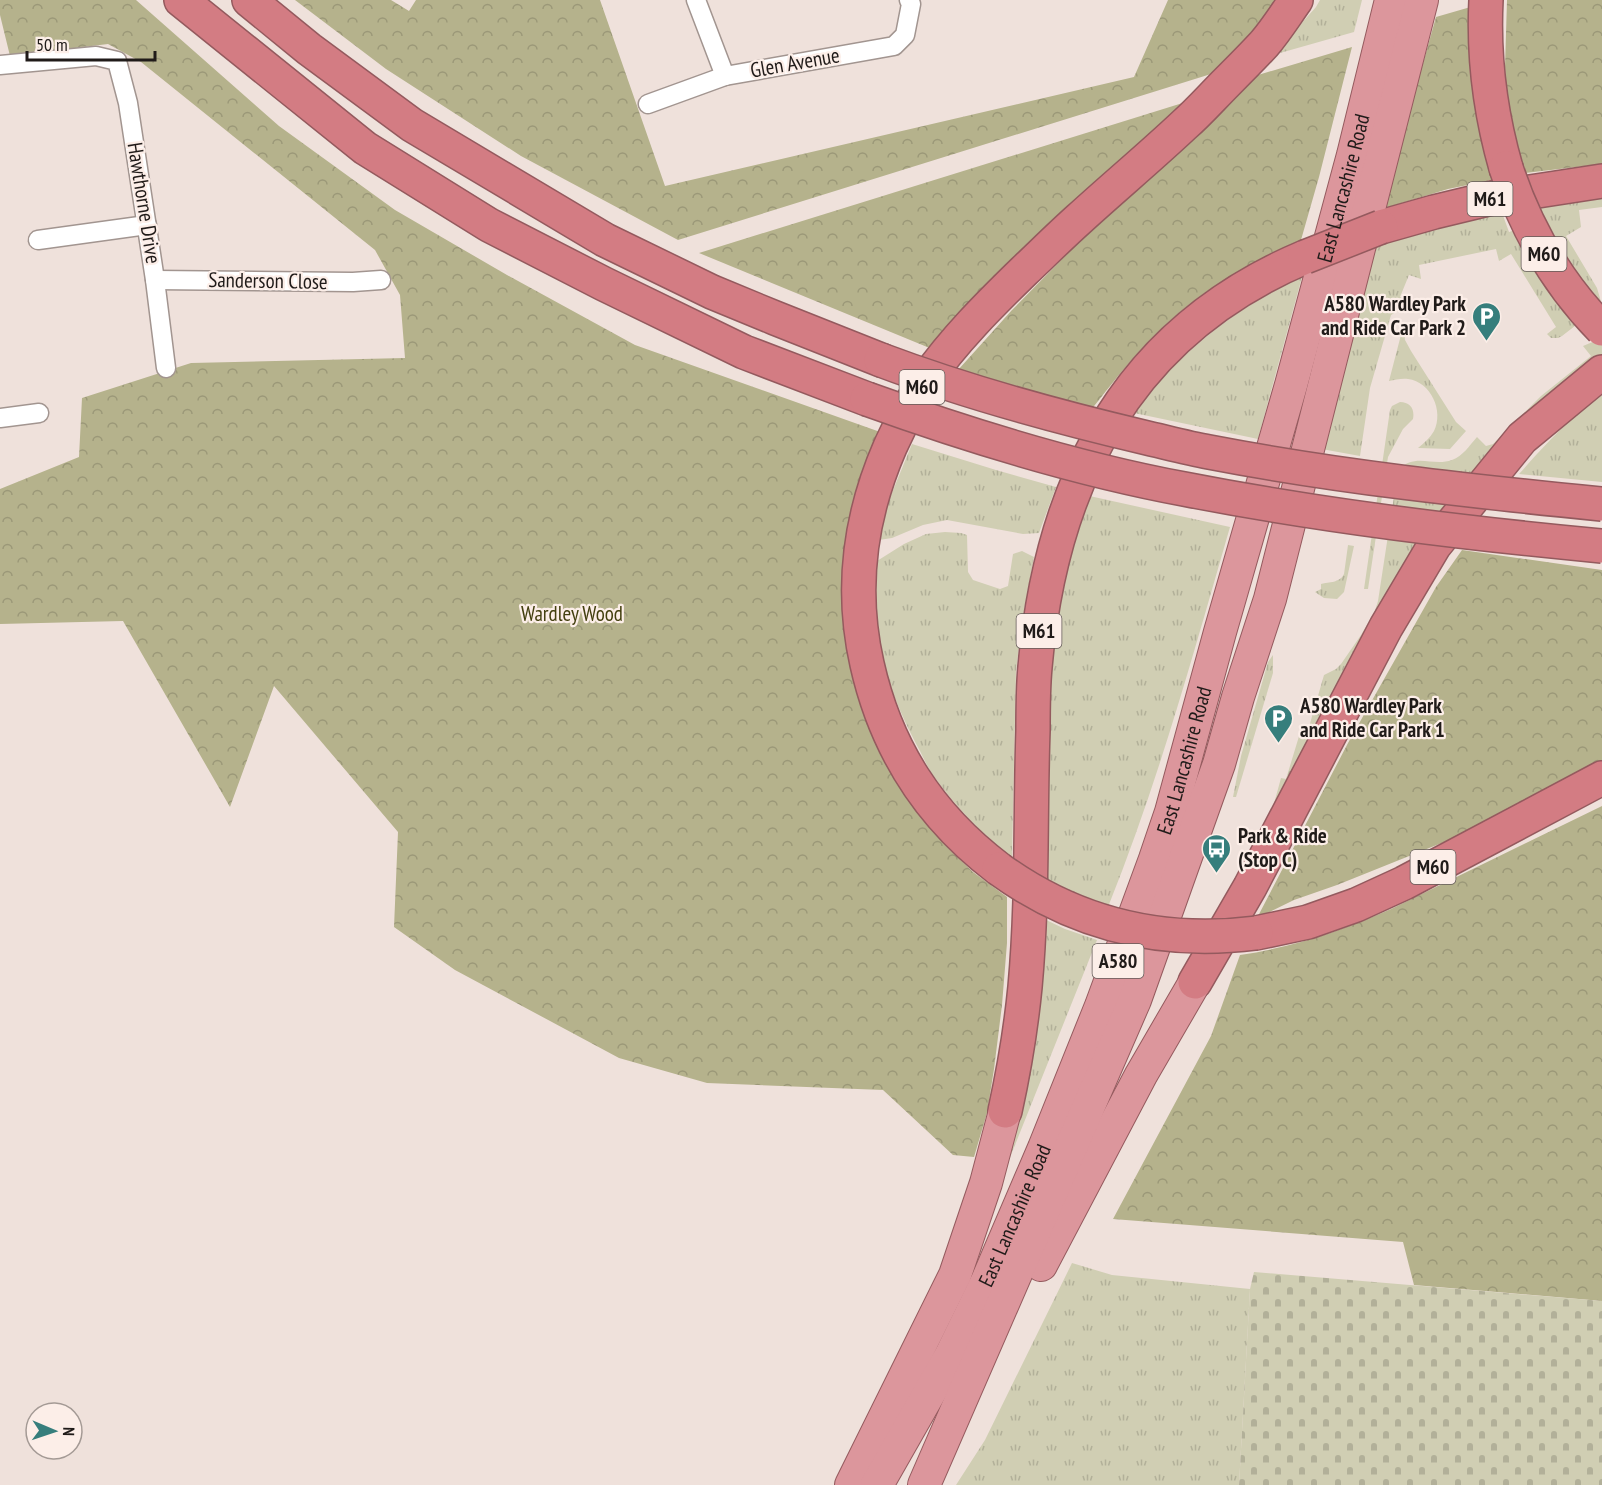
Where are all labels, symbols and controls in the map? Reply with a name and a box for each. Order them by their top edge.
scale bar [27,24,154,62]
text: 50 m [36,33,68,56]
street label: Glen Avenue [748,41,842,84]
street label: East Lancashire Road [1311,111,1376,265]
street label: Hawthorne Drive [122,140,167,265]
road number: M61 [1468,182,1512,216]
road number: M60 [1522,237,1566,271]
street label: Sanderson Close [208,266,328,295]
place label: A580 Wardley Park and Ride Car Park 2 [1321,290,1466,341]
parking icon: A580 Wardley Park and Ride Car Park 2 [1471,300,1503,342]
road number: M60 [900,370,944,404]
park label: Wardley Wood [521,600,623,627]
road number: M61 [1016,614,1062,648]
street label: East Lancashire Road [1150,684,1218,838]
place label: A580 Wardley Park and Ride Car Park 1 [1299,692,1445,743]
parking icon: A580 Wardley Park and Ride Car Park 1 [1263,702,1295,744]
place label: Park & Ride (Stop C) [1238,822,1327,873]
bus stop icon: Park & Ride (Stop C) [1201,832,1233,874]
road number: M60 [1410,850,1456,884]
road number: A580 [1092,944,1144,978]
street label: East Lancashire Road [972,1140,1057,1291]
north arrow [24,1401,84,1461]
text: N [59,1427,79,1436]

